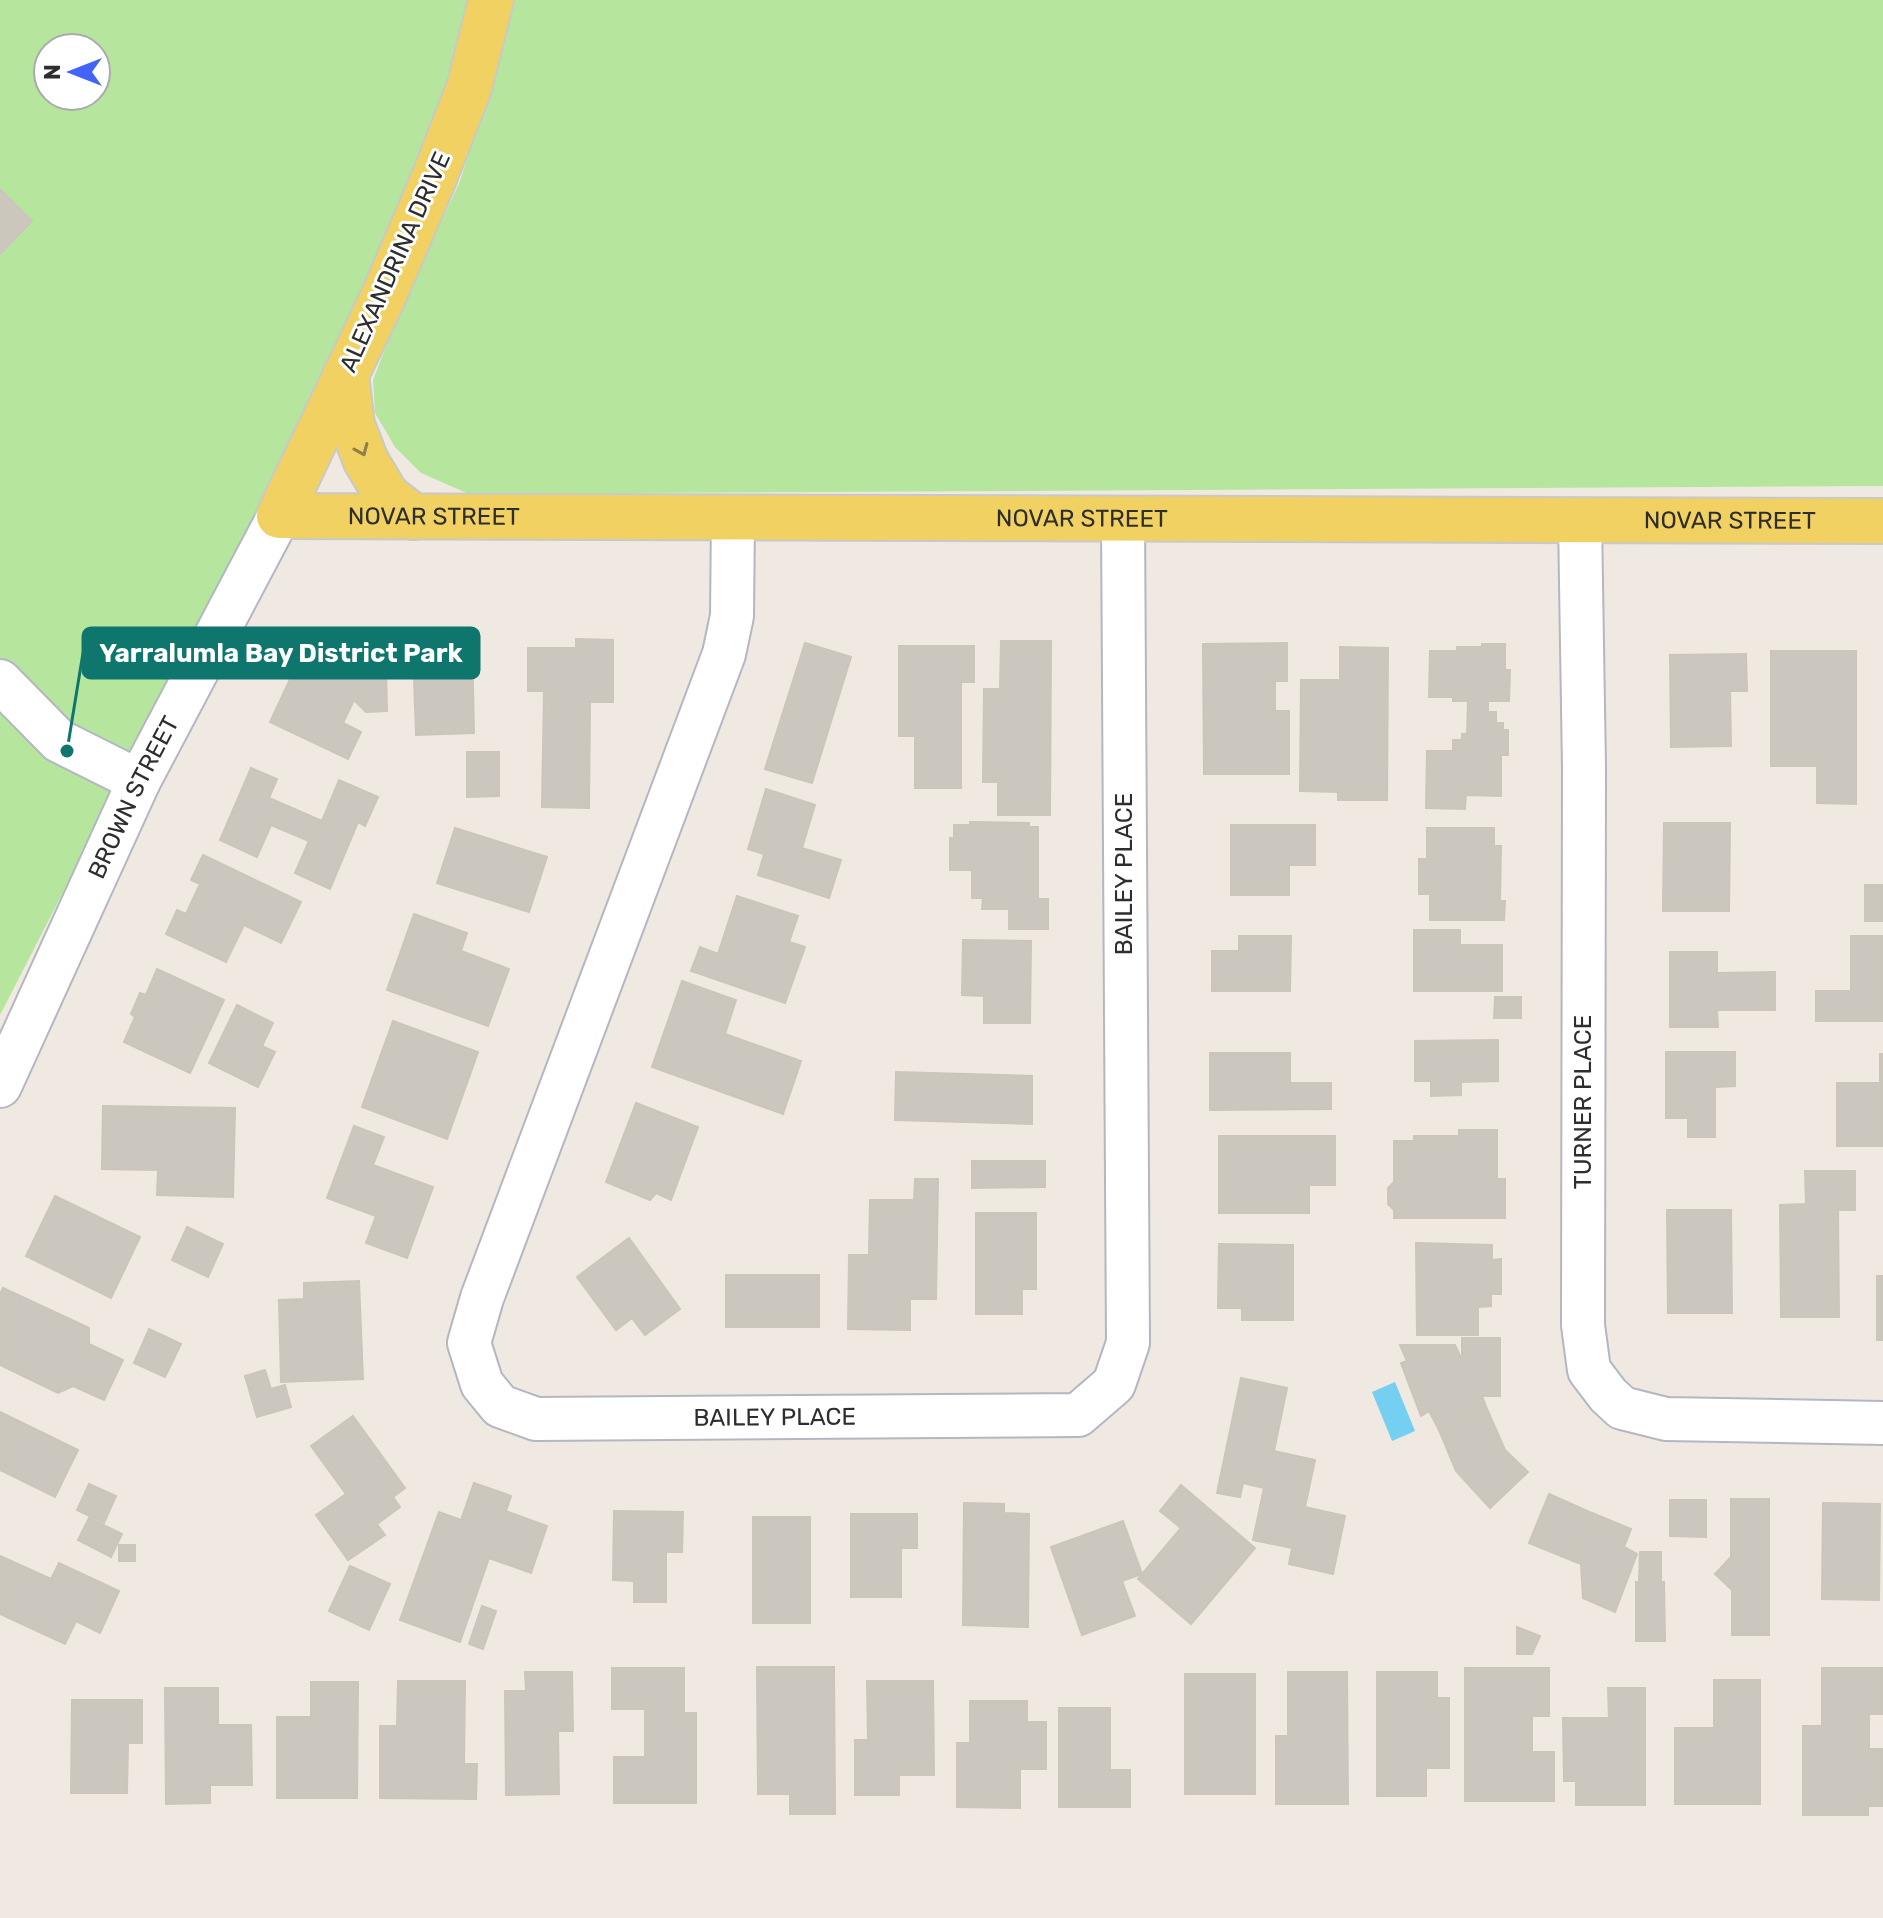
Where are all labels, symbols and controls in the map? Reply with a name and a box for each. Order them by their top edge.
north arrow [32,32,112,112]
text: N [39,64,66,80]
street label: ALEXANDRINA DRIVE [334,148,456,376]
one-way arrow [352,442,368,456]
street label: NOVAR STREET [348,502,520,531]
street label: NOVAR STREET [996,504,1168,533]
street label: NOVAR STREET [1644,506,1816,535]
callout: Yarralumla Bay District Park [83,628,479,678]
text: Yarralumla Bay District Park [99,638,463,669]
street label: BROWN STREET [82,711,185,883]
street label: BAILEY PLACE [1110,793,1138,955]
street label: TURNER PLACE [1569,1015,1597,1189]
street label: BAILEY PLACE [693,1403,856,1432]

